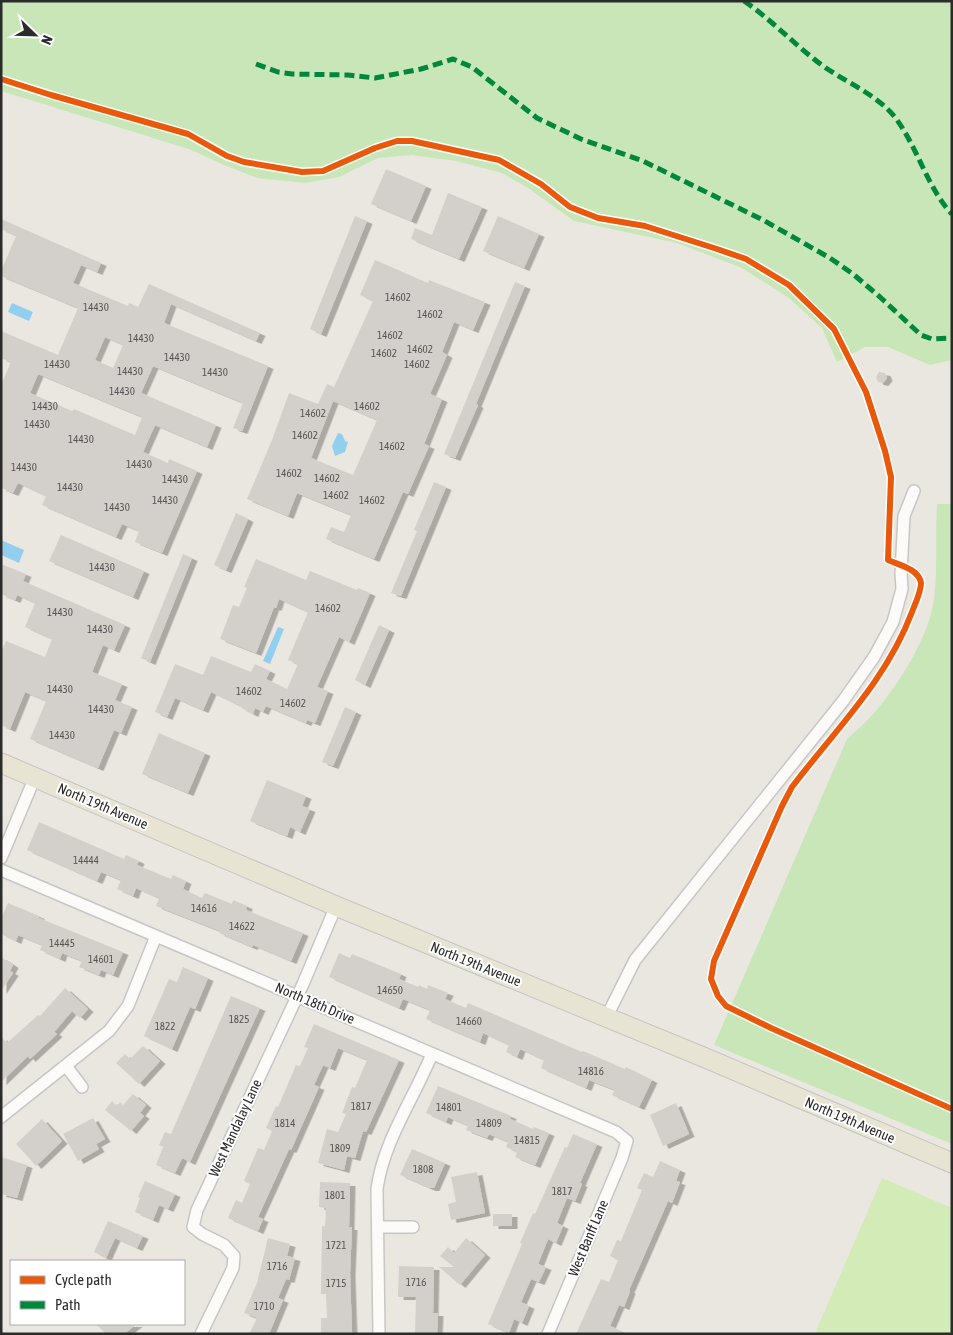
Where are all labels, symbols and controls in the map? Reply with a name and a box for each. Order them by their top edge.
north arrow [10,10,60,60]
text: N [38,33,56,47]
house number: 14602 [385,291,411,303]
house number: 14430 [83,301,109,313]
house number: 14602 [417,308,443,320]
house number: 14602 [377,329,403,341]
house number: 14430 [128,332,154,344]
house number: 14602 [407,343,433,355]
house number: 14602 [371,347,397,359]
house number: 14430 [164,351,190,363]
house number: 14430 [44,358,70,370]
house number: 14602 [404,358,430,370]
house number: 14430 [117,365,143,377]
house number: 14430 [202,366,228,378]
house number: 14430 [109,385,135,397]
house number: 14430 [32,400,58,412]
house number: 14602 [354,400,380,412]
house number: 14602 [300,407,326,419]
house number: 14430 [24,418,50,430]
house number: 14602 [292,429,318,441]
house number: 14430 [68,433,94,445]
house number: 14602 [379,440,405,452]
house number: 14430 [126,458,152,470]
house number: 14430 [11,461,37,473]
house number: 14602 [276,467,302,479]
house number: 14602 [314,472,340,484]
house number: 14430 [162,473,188,485]
house number: 14430 [57,481,83,493]
house number: 14602 [323,489,349,501]
house number: 14430 [152,494,178,506]
house number: 14602 [359,494,385,506]
house number: 14430 [104,501,130,513]
house number: 14430 [89,561,115,573]
house number: 14602 [315,602,341,614]
house number: 14430 [47,606,73,618]
house number: 14430 [87,623,113,635]
house number: 14430 [47,683,73,695]
house number: 14602 [236,685,262,697]
house number: 14602 [280,697,306,709]
house number: 14430 [88,703,114,715]
house number: 14430 [49,729,75,741]
street label: North 19th Avenue [56,780,150,832]
house number: 14444 [73,854,99,866]
house number: 14616 [191,902,217,914]
house number: 14622 [229,920,255,932]
house number: 14445 [49,937,75,949]
street label: North 19th Avenue [428,939,524,989]
house number: 14601 [88,953,114,965]
street label: North 18th Drive [273,979,357,1027]
house number: 14650 [377,984,403,996]
house number: 1825 [229,1013,249,1025]
house number: 14660 [456,1015,482,1027]
house number: 1822 [155,1020,175,1032]
house number: 14816 [578,1065,604,1077]
street label: West Mandalay Lane [205,1077,265,1179]
street label: North 19th Avenue [803,1094,897,1146]
house number: 1817 [351,1100,371,1112]
house number: 14801 [436,1101,462,1113]
house number: 1814 [275,1117,295,1129]
house number: 14809 [476,1117,502,1129]
house number: 14815 [514,1134,540,1146]
house number: 1809 [330,1142,350,1154]
house number: 1808 [413,1163,433,1175]
house number: 1817 [552,1185,572,1197]
house number: 1801 [325,1189,345,1201]
street label: West Banff Lane [565,1197,611,1279]
house number: 1721 [326,1239,346,1251]
legend [10,1260,185,1325]
house number: 1716 [267,1260,287,1272]
text: Cycle path [55,1271,112,1288]
house number: 1716 [406,1276,426,1288]
house number: 1715 [326,1277,346,1289]
text: Path [55,1296,81,1313]
house number: 1710 [254,1300,274,1312]

